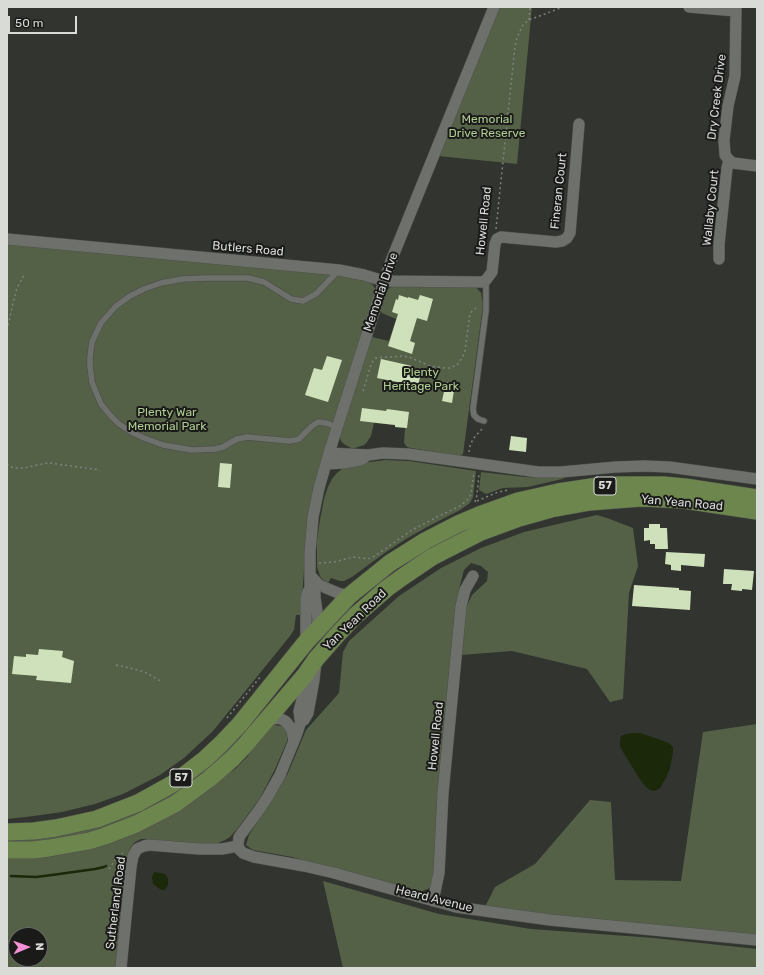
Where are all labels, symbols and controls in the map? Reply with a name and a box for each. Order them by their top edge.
scale bar [10,8,79,34]
text: 50 m [15,16,43,30]
street label: Dry Creek Drive [705,53,729,141]
park label: Memorial Drive Reserve [449,113,525,141]
street label: Fineran Court [548,152,570,230]
street label: Wallaby Court [700,169,722,247]
street label: Howell Road [473,186,495,256]
street label: Butlers Road [212,239,284,259]
street label: Memorial Drive [361,251,401,333]
park label: Plenty Heritage Park [383,366,459,394]
park label: Plenty War Memorial Park [128,406,206,434]
road number: 57 [594,477,616,495]
street label: Yan Yean Road [640,492,724,514]
street label: Yan Yean Road [320,586,390,654]
street label: Howell Road [425,701,447,771]
road number: 57 [170,769,192,787]
street label: Sutherland Road [103,856,129,950]
street label: Heard Avenue [394,883,474,915]
north arrow [8,927,48,967]
text: N [33,942,46,951]

